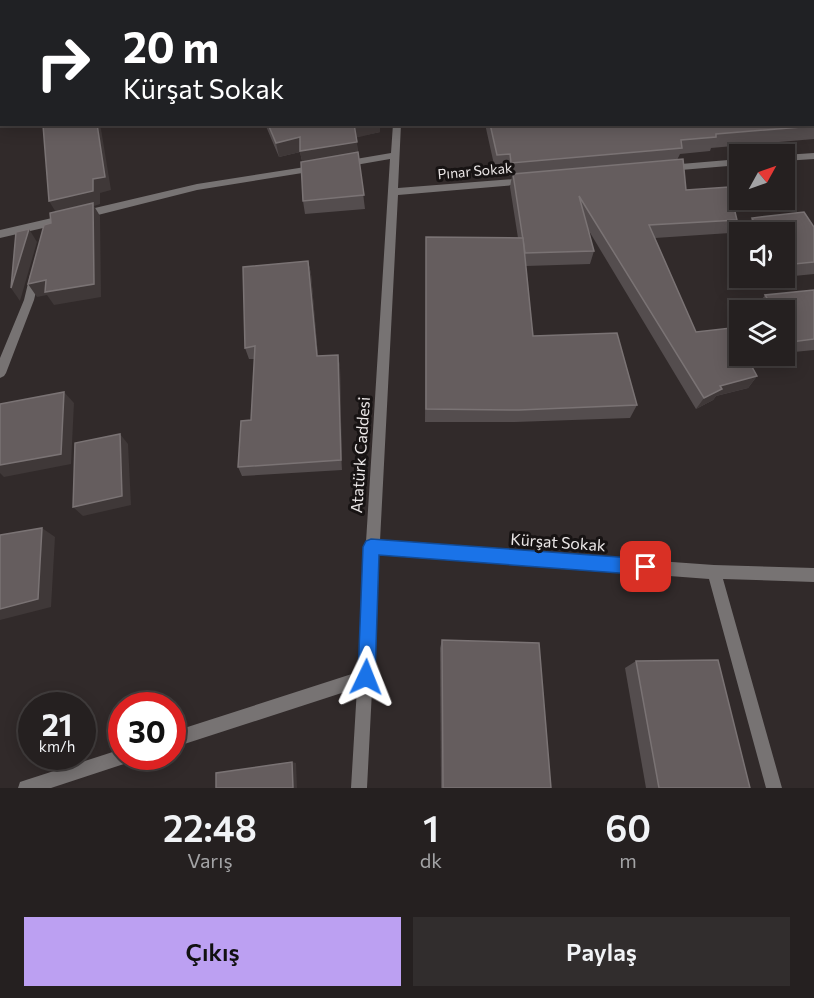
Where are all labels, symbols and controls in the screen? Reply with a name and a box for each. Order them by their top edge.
text: 20 m [123,20,219,72]
icon: right [24,24,102,102]
text: Kürşat Sokak [123,72,284,105]
north arrow [729,144,795,210]
map controls [729,144,795,366]
street label: Pınar Sokak [437,159,514,182]
button: sound [729,222,795,288]
button: layers [729,300,795,366]
street label: Atatürk Caddesi [346,396,373,514]
street label: Kürşat Sokak [510,529,607,554]
pin [620,541,671,592]
icon: arrive [629,550,662,583]
position arrow [334,645,398,709]
speed limit sign: 30 [108,692,186,770]
text: 21 [42,705,72,742]
text: km/h [39,737,75,755]
text: 22:48 [163,805,257,849]
text: 1 [423,805,439,849]
text: 60 [605,805,651,849]
text: Varış [187,848,233,872]
text: dk [420,848,442,872]
text: m [619,848,637,872]
button: Çıkış [24,917,401,986]
button: Paylaş [413,917,790,986]

